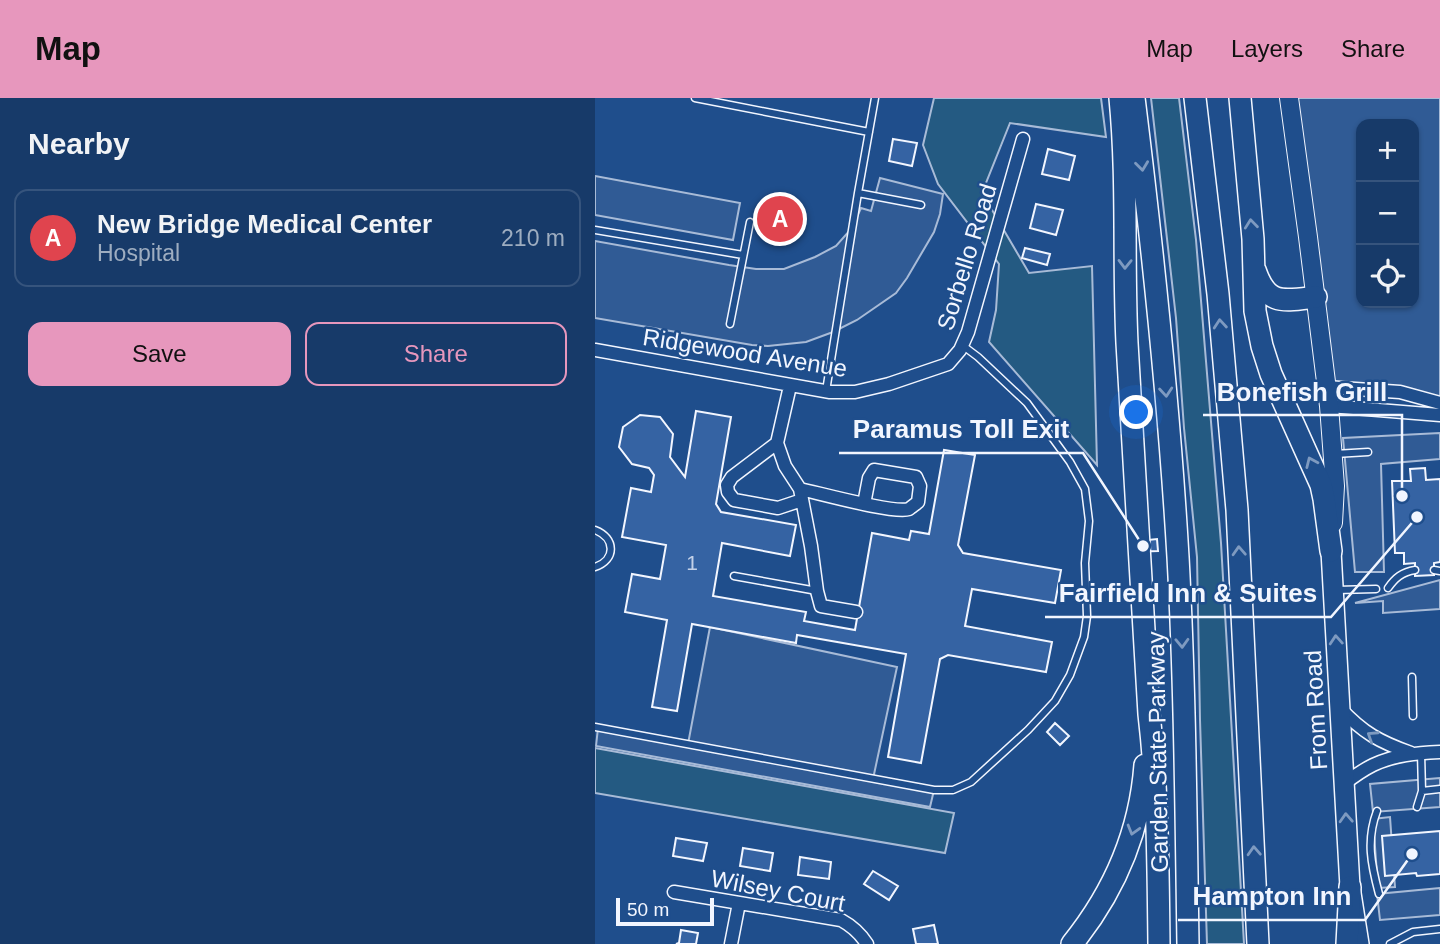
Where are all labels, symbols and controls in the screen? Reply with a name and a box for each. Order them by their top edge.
text: Map [35,30,101,67]
text: Map [1146,35,1193,62]
text: Layers [1231,35,1303,62]
text: Share [1341,35,1405,62]
map controls [1356,119,1419,308]
button: + [1356,119,1419,182]
text: Nearby [28,127,130,160]
one-way arrow [1135,160,1150,172]
street label: Sorbello Road [931,180,1002,334]
button: − [1356,182,1419,245]
pin: A [757,193,803,245]
text: New Bridge Medical Center [97,209,432,239]
one-way arrow [1244,218,1259,229]
text: A [45,225,61,251]
text: 210 m [501,225,565,251]
text: Hospital [97,240,180,266]
button: locate [1356,245,1419,308]
one-way arrow [1118,259,1133,270]
one-way arrow [1213,318,1228,330]
button: Save [28,322,291,386]
button: Share [305,322,567,386]
street label: Ridgewood Avenue [641,323,849,382]
callout: Bonefish Grill [1203,368,1402,415]
text: Bonefish Grill [1217,377,1387,407]
one-way arrow [1158,387,1173,398]
your location [1119,395,1153,429]
callout: Paramus Toll Exit [839,406,1083,453]
text: Paramus Toll Exit [853,414,1069,444]
one-way arrow [1305,456,1319,469]
one-way arrow [1232,545,1247,556]
house number: 1 [686,551,698,574]
callout: Fairfield Inn & Suites [1045,570,1331,617]
text: Fairfield Inn & Suites [1059,578,1317,608]
street label: Garden State Parkway [1142,631,1173,873]
one-way arrow [1329,634,1344,645]
one-way arrow [1174,638,1189,649]
street label: From Road [1299,649,1332,771]
one-way arrow [1367,731,1380,744]
one-way arrow [1339,813,1354,824]
one-way arrow [1126,824,1141,836]
one-way arrow [1246,846,1261,857]
street label: Wilsey Court [709,864,848,917]
callout: Hampton Inn [1178,873,1365,920]
text: Hampton Inn [1193,881,1351,911]
scale bar [616,895,714,927]
text: 50 m [627,899,669,920]

